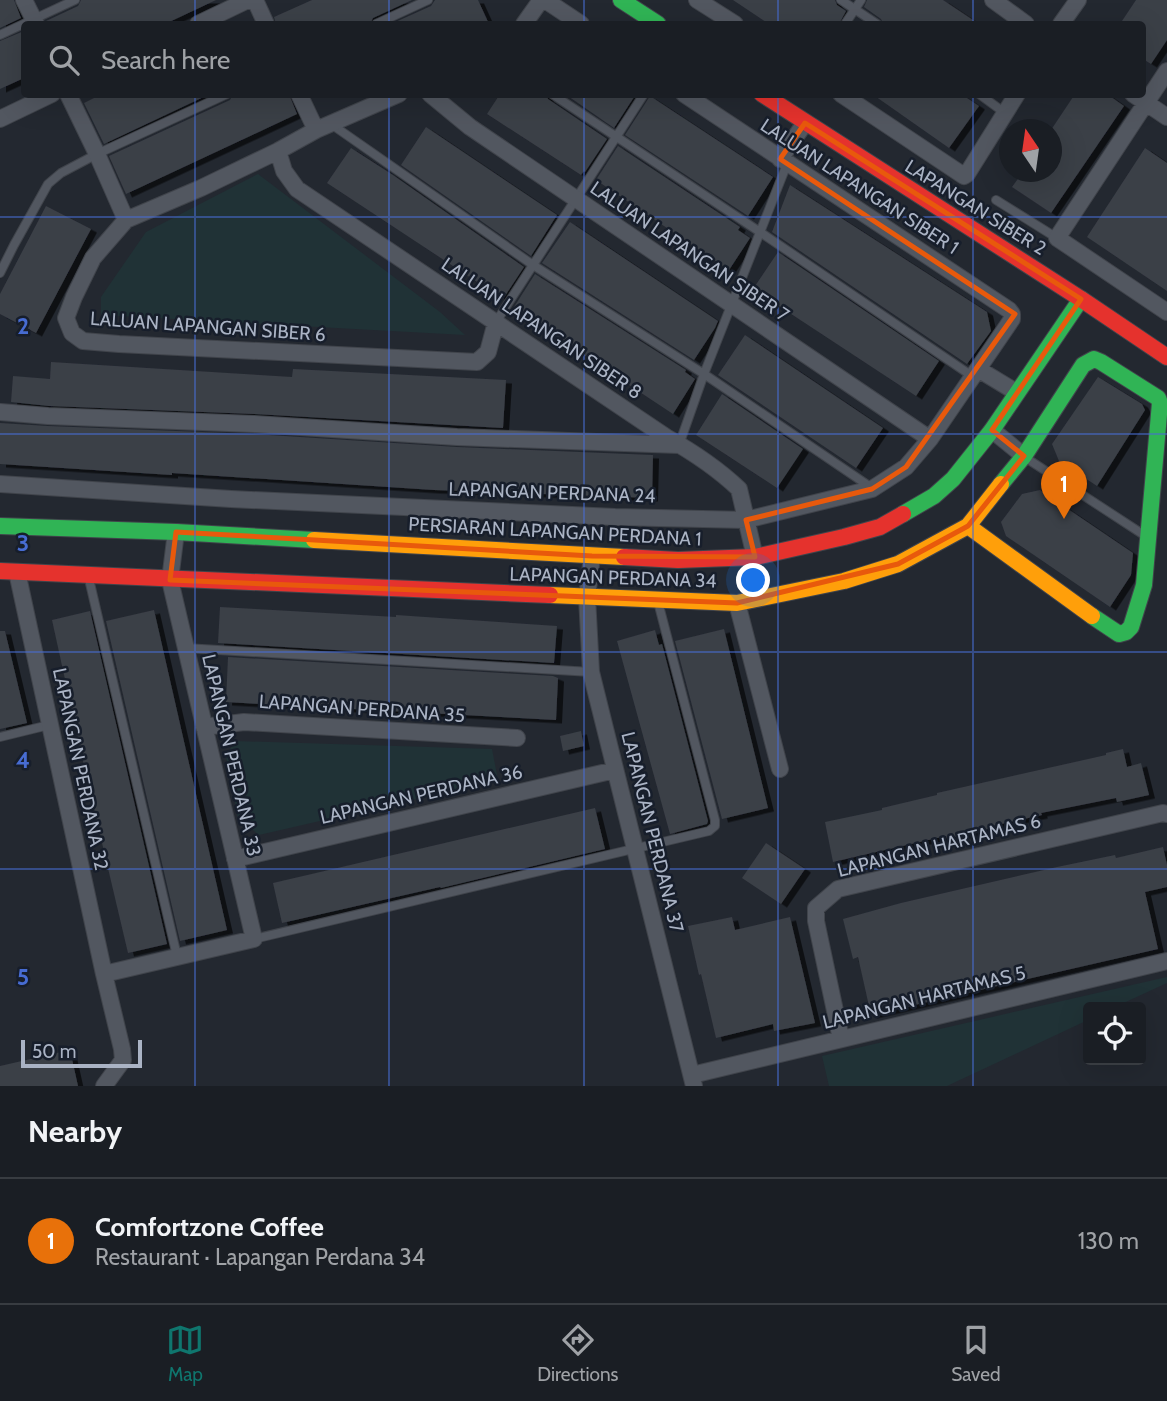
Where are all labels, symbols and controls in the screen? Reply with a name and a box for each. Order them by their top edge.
search box [21,21,1146,98]
icon: search [45,41,83,79]
text: Search here [101,44,230,76]
street label: LALUAN LAPANGAN SIBER 1 [756,114,963,259]
north arrow [999,119,1062,182]
street label: LAPANGAN SIBER 2 [901,155,1051,260]
street label: LALUAN LAPANGAN SIBER 7 [586,176,794,327]
street label: LALUAN LAPANGAN SIBER 8 [437,253,646,404]
street label: LALUAN LAPANGAN SIBER 6 [89,307,327,346]
text: 2 [17,312,29,340]
pin: 1 [1041,461,1087,519]
street label: LAPANGAN PERDANA 24 [448,477,656,508]
street label: PERSIARAN LAPANGAN PERDANA 1 [408,512,702,551]
text: 3 [17,529,29,557]
street label: LAPANGAN PERDANA 34 [509,562,717,593]
your location [736,563,770,597]
street label: LAPANGAN PERDANA 33 [197,652,266,858]
street label: LAPANGAN PERDANA 32 [48,666,113,872]
street label: LAPANGAN PERDANA 35 [258,690,466,727]
street label: LAPANGAN PERDANA 37 [616,729,689,935]
text: 4 [16,746,30,774]
street label: LAPANGAN PERDANA 36 [318,760,525,829]
street label: LAPANGAN HARTAMAS 6 [835,809,1043,882]
street label: LAPANGAN HARTAMAS 5 [820,961,1028,1034]
text: 5 [17,963,29,991]
map controls [1083,1002,1146,1065]
button: locate [1083,1002,1146,1065]
scale bar [21,1037,142,1069]
text: 50 m [32,1040,76,1063]
text: Nearby [28,1113,122,1150]
text: Comfortzone Coffee [95,1211,324,1243]
text: 1 [47,1227,55,1255]
text: 130 m [1078,1227,1139,1255]
text: Restaurant · Lapangan Perdana 34 [95,1243,425,1271]
tab: Map [166,1321,204,1386]
tab: Directions [537,1321,618,1386]
tab: Saved [951,1321,1001,1386]

